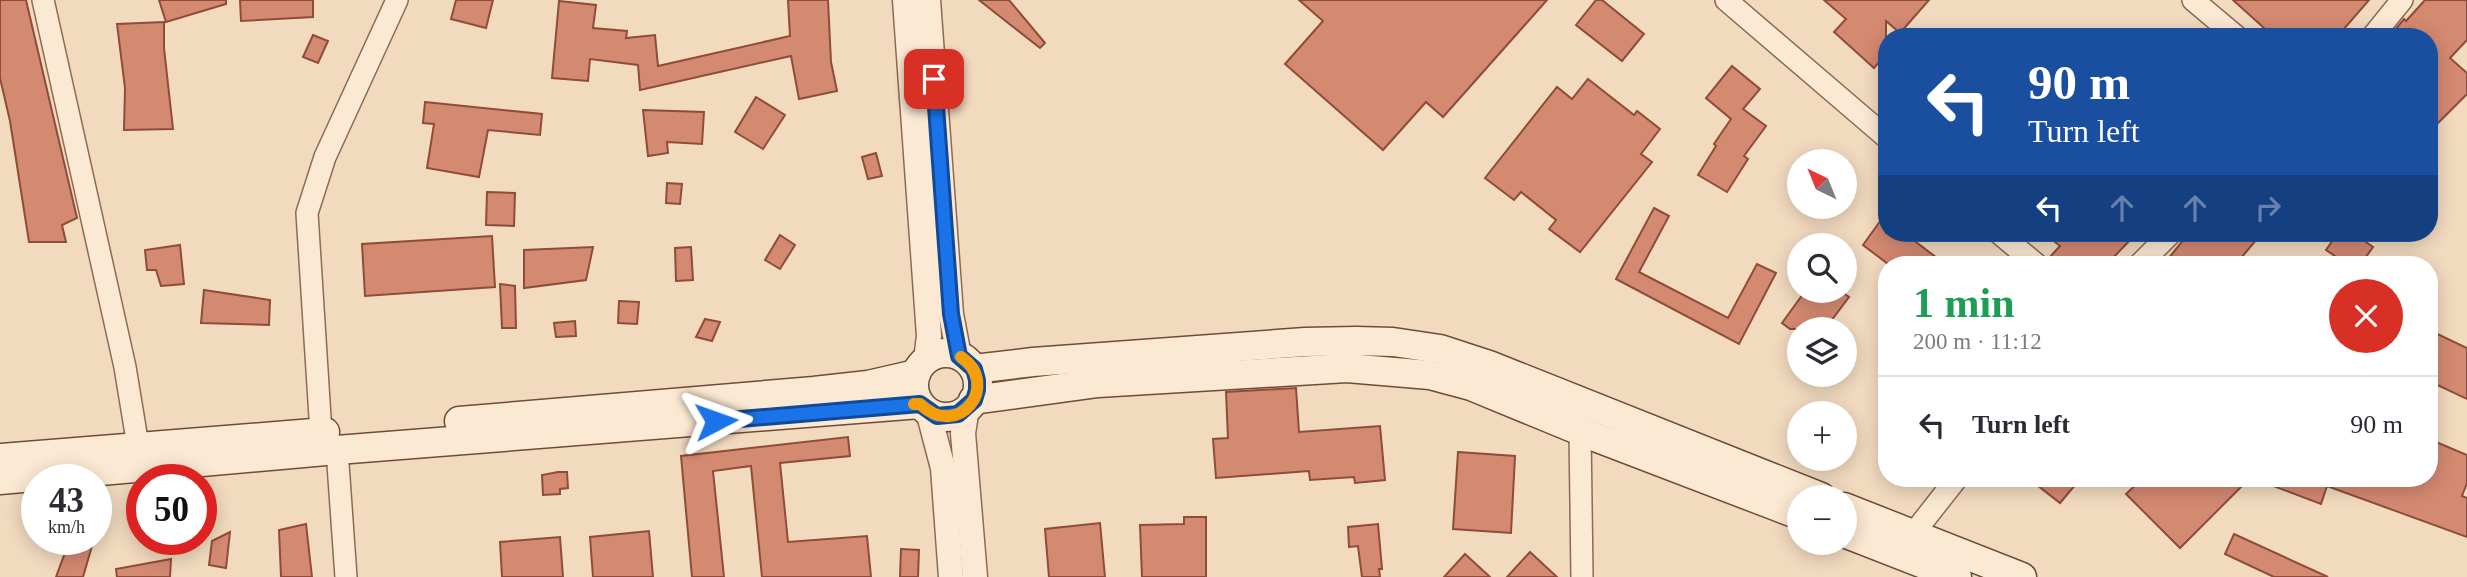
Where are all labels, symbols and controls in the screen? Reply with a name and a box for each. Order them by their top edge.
pin [904,49,964,109]
text: 90 m [2028,55,2130,110]
icon: left [1913,56,2004,147]
icon: arrive [915,60,953,98]
text: Turn left [2028,113,2140,149]
north arrow [1787,149,1857,219]
map controls [1787,149,1857,555]
icon: left [2030,189,2068,227]
icon: ahead [2103,189,2141,227]
icon: ahead [2176,189,2214,227]
icon: right [2249,189,2287,227]
button: search [1787,233,1857,303]
button: close [2329,279,2403,353]
text: 1 min [1913,280,2015,326]
button: layers [1787,317,1857,387]
text: 200 m · 11:12 [1913,329,2042,354]
position arrow [679,384,753,458]
button: + [1787,401,1857,471]
icon: left [1913,406,1951,444]
text: Turn left [1972,410,2070,439]
text: 90 m [2350,410,2403,439]
speed limit sign: 50 [126,464,217,555]
text: 43 [49,481,84,520]
button: − [1787,485,1857,555]
text: km/h [48,517,85,537]

